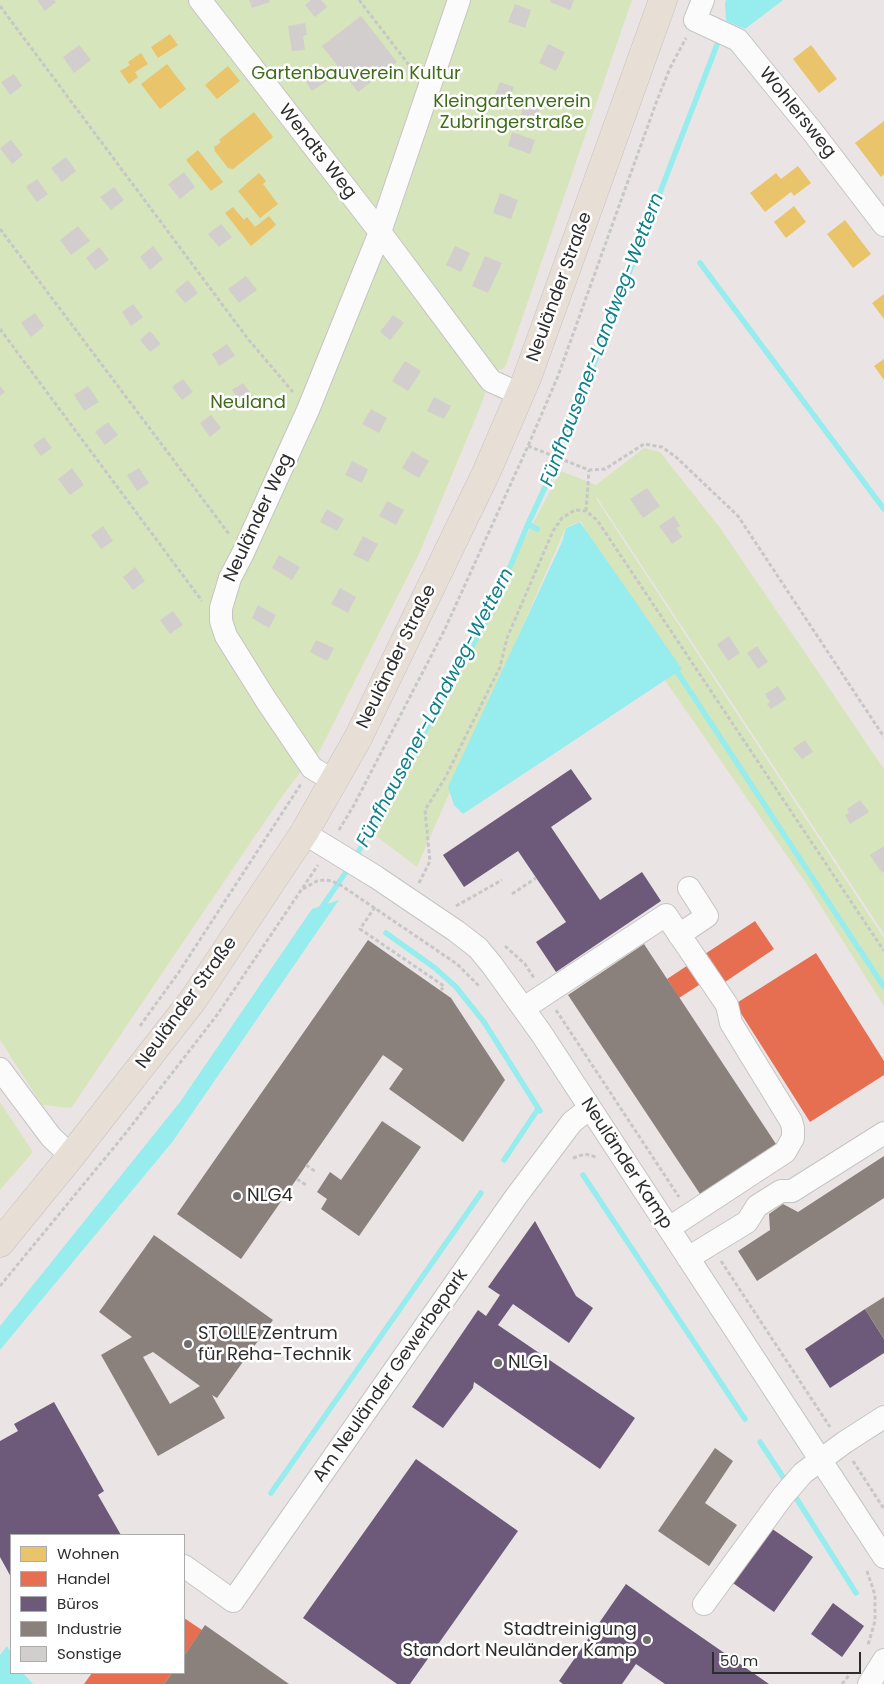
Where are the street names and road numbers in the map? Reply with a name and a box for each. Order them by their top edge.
street label: Wohlersweg [754,63,840,163]
street label: Wendts Weg [273,100,361,204]
street label: Neuländer Straße [523,209,597,365]
street label: Neuländer Weg [220,450,298,586]
street label: Neuländer Straße [353,581,441,733]
street label: Neuländer Straße [132,933,242,1073]
street label: Neuländer Kamp [576,1094,676,1234]
street label: Am Neuländer Gewerbepark [309,1265,473,1487]

